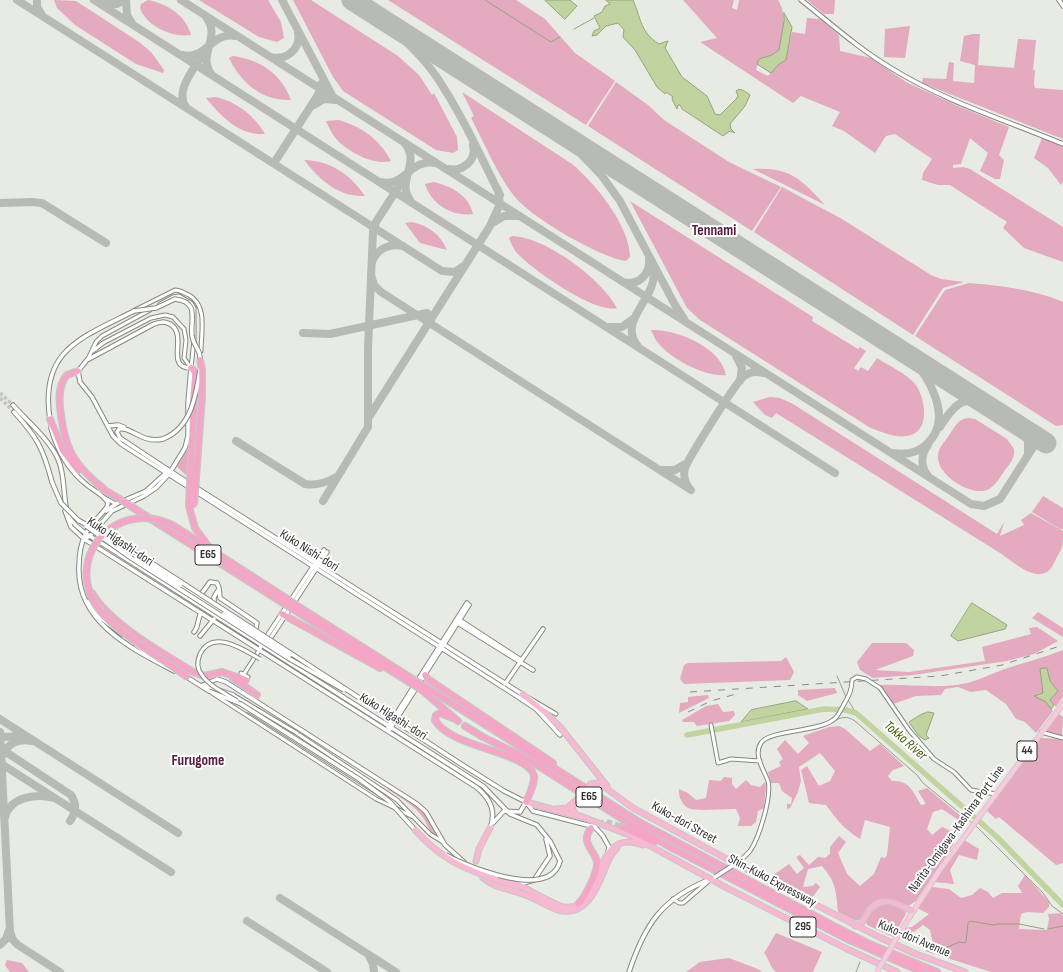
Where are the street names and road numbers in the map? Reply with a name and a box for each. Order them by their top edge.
street label: Kuko Higashi-dori [84,514,156,570]
street label: Kuko Nishi-dori [277,527,341,575]
road number: E65 [195,545,221,565]
street label: Kuko Higashi-dori [356,690,430,744]
road number: 44 [1017,741,1037,761]
street label: Narita-Omigawa-Kashima Port Line [906,762,1008,896]
road number: E65 [576,787,602,807]
street label: Kuko-dori Street [648,799,720,847]
street label: Shin-Kuko Expressway [725,851,819,911]
road number: 295 [790,917,816,937]
street label: Kuko-dori Avenue [876,917,952,961]

